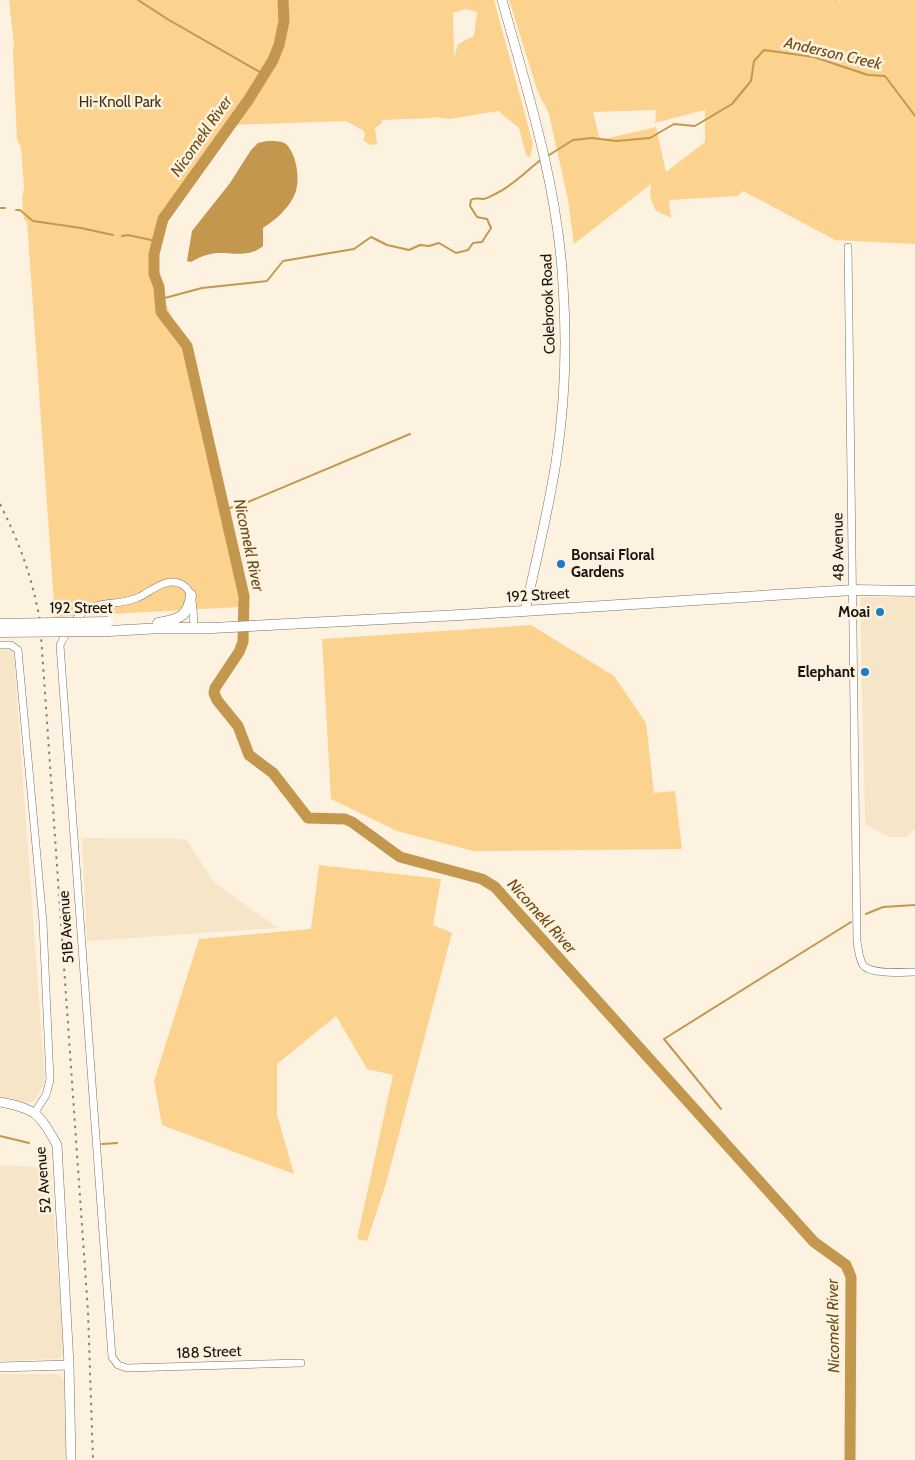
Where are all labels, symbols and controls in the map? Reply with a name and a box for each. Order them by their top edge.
water label: Anderson Creek [782,32,885,74]
water label: Nicomekl River [166,91,236,180]
park label: Hi-Knoll Park [79,93,162,111]
street label: Colebrook Road [537,253,559,355]
water label: Nicomekl River [230,497,268,594]
street label: 48 Avenue [828,512,848,582]
place label: Bonsai Floral Gardens [571,546,655,581]
marker: Bonsai Floral Gardens [555,558,567,570]
street label: 192 Street [506,584,570,606]
street label: 192 Street [49,599,113,617]
place label: Moai [838,603,870,621]
marker: Moai [874,606,886,618]
place label: Elephant [797,663,855,681]
marker: Elephant [859,666,871,678]
water label: Nicomekl River [503,875,581,958]
street label: 51B Avenue [54,890,78,964]
street label: 52 Avenue [31,1146,55,1214]
water label: Nicomekl River [823,1278,843,1373]
street label: 188 Street [176,1342,242,1362]

